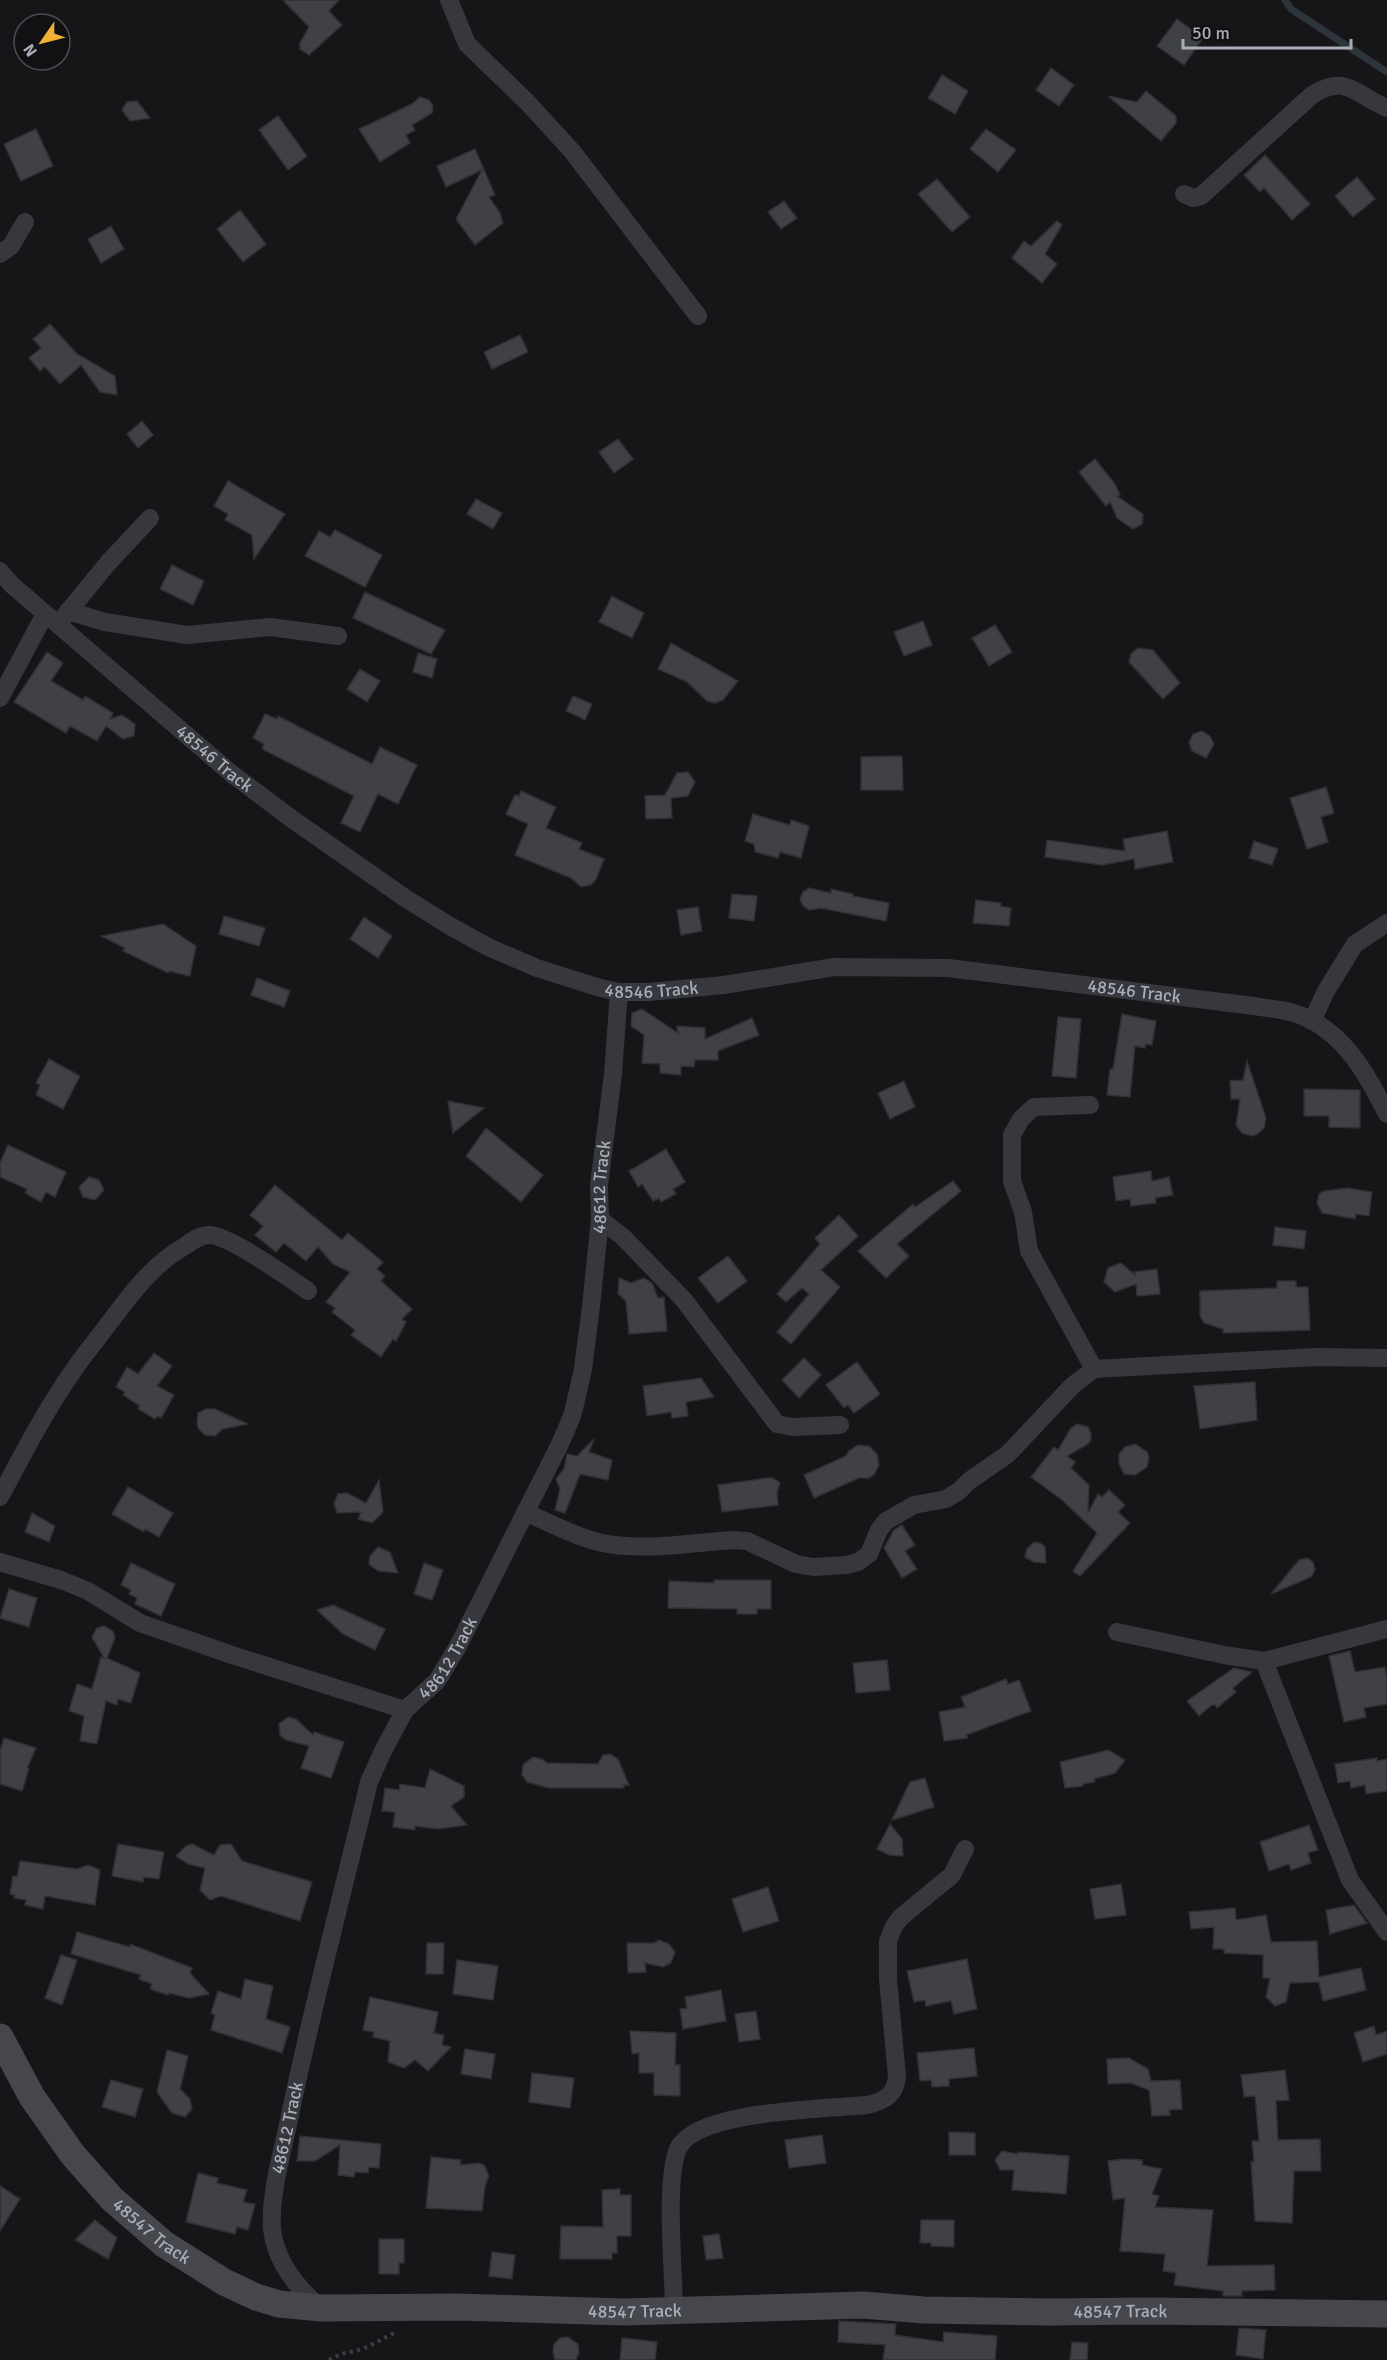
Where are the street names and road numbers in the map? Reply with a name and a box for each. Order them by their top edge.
street label: 48546 Track [171,720,257,797]
street label: 48546 Track [1086,974,1182,1008]
street label: 48546 Track [602,976,699,1003]
street label: 48612 Track [588,1139,616,1235]
street label: 48612 Track [413,1613,482,1704]
street label: 48612 Track [266,2080,308,2176]
street label: 48547 Track [108,2194,195,2269]
street label: 48547 Track [588,2299,682,2323]
street label: 48547 Track [1073,2300,1167,2323]

